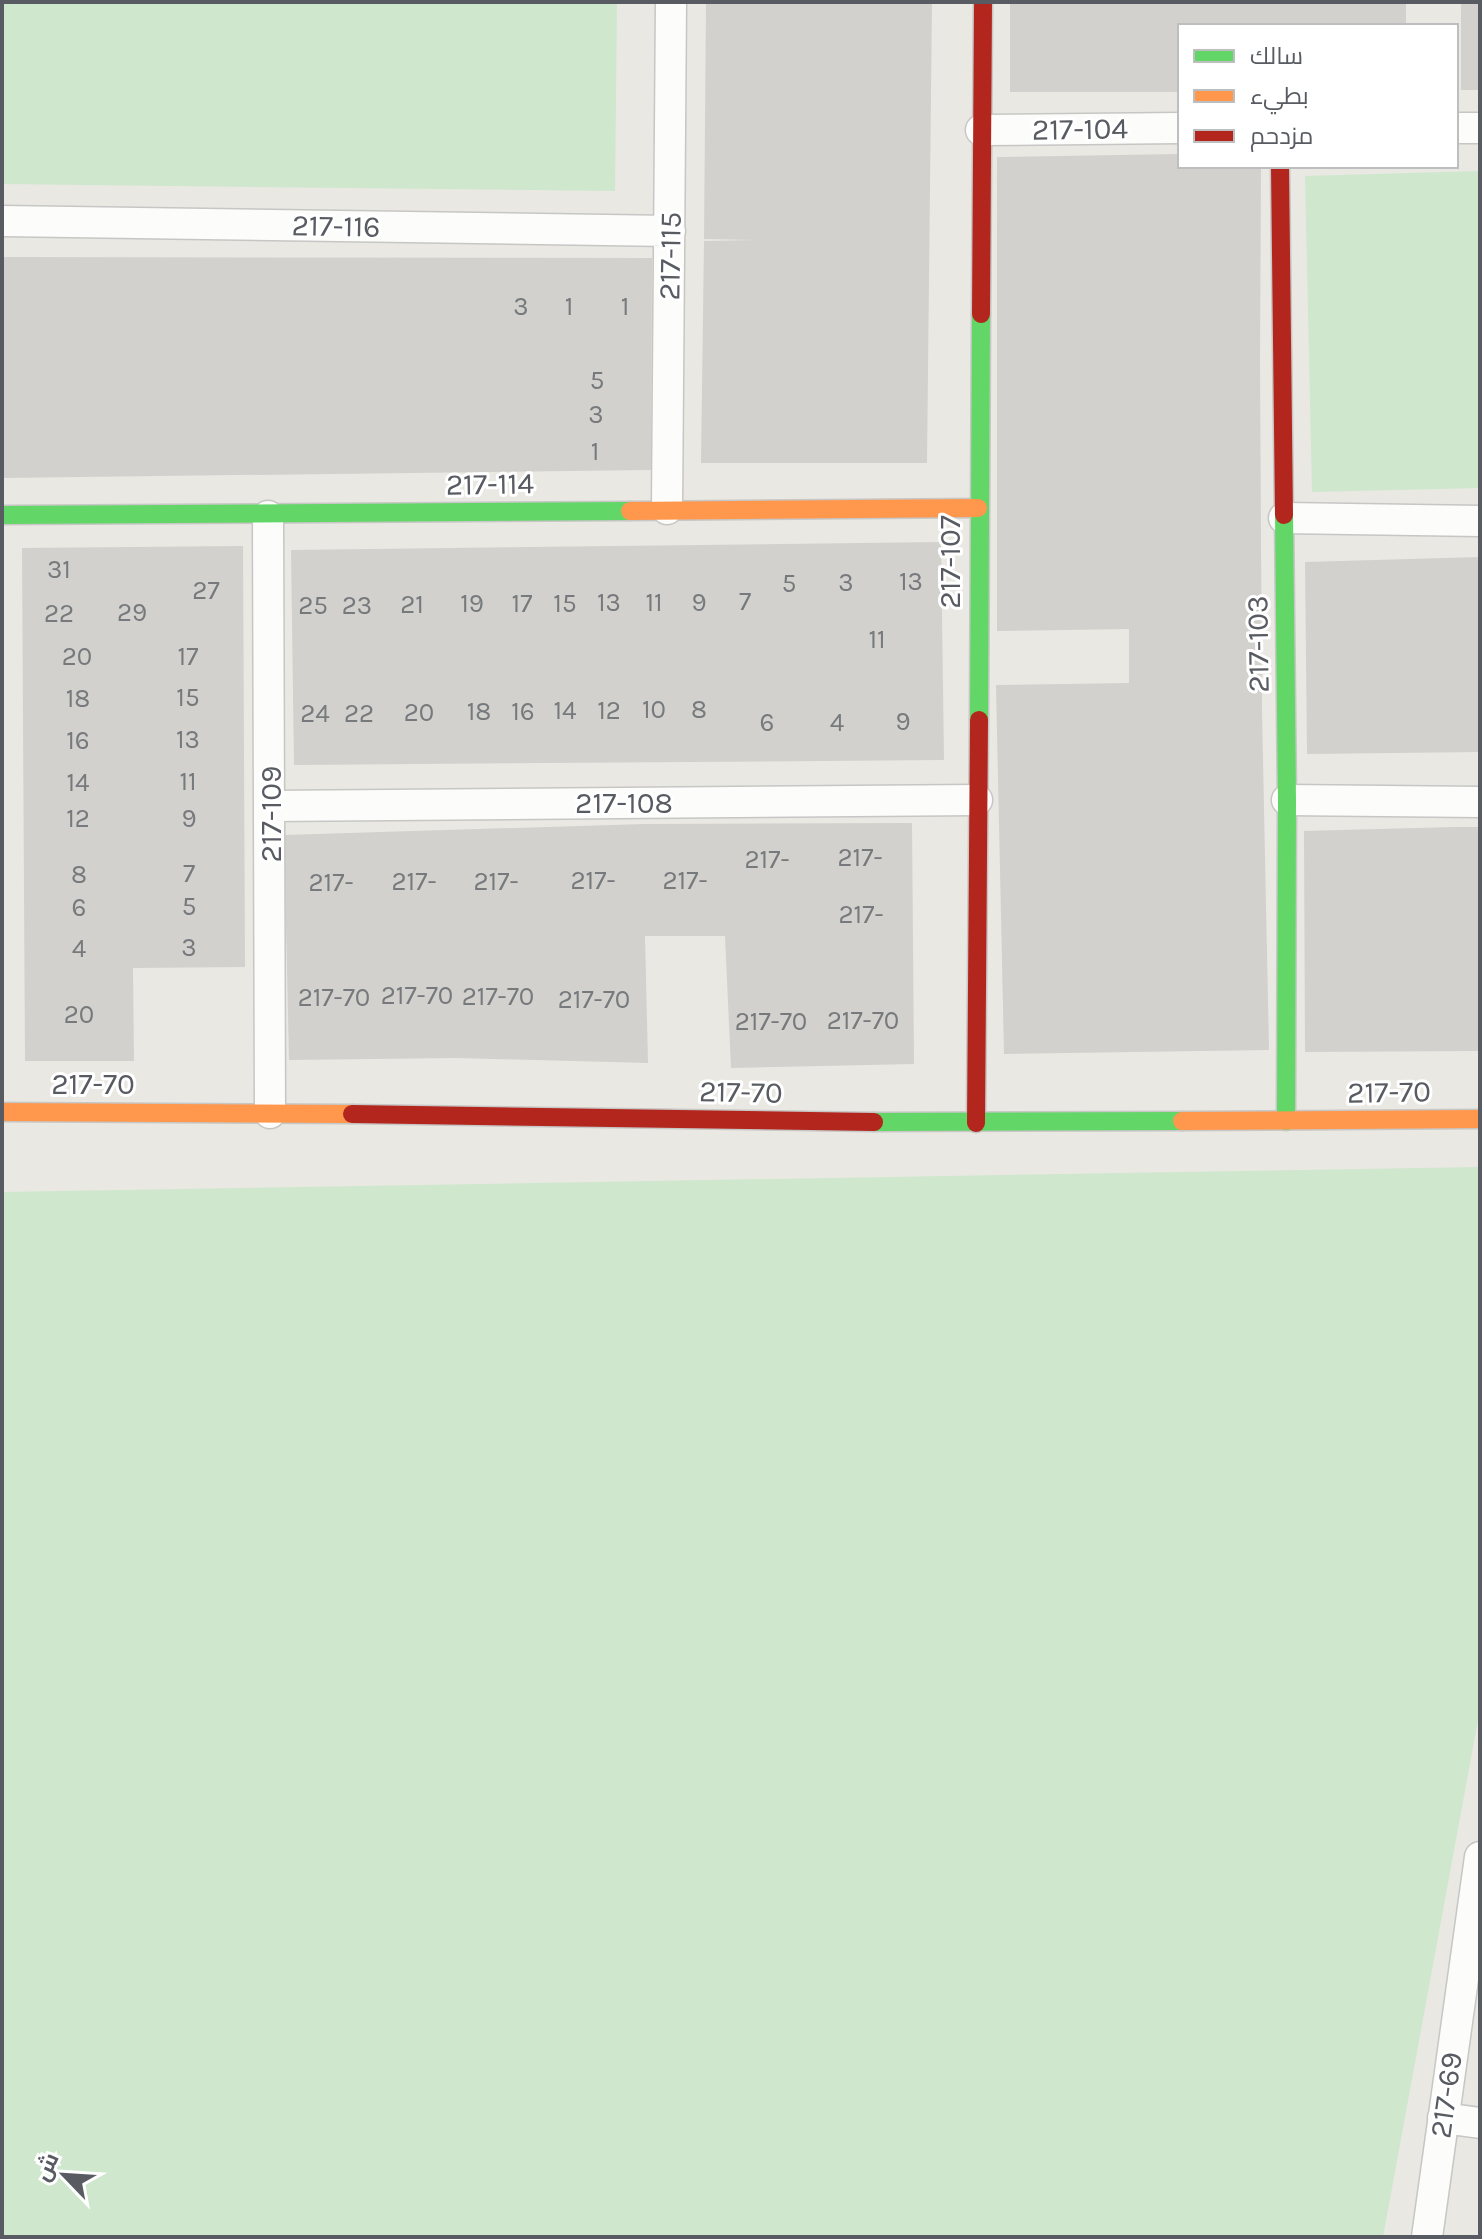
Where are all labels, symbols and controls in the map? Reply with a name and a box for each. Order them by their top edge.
legend [1178,24,1458,168]
text: سالك [1250,42,1303,70]
text: بطيء [1250,82,1309,115]
street label: 217-104 [1032,110,1129,148]
text: مزدحم [1250,122,1313,152]
street label: 217-116 [291,207,381,245]
street label: 217-115 [651,211,689,301]
house number: 3 [513,291,529,322]
house number: 1 [565,291,573,322]
house number: 1 [621,291,629,322]
house number: 5 [590,365,604,396]
house number: 3 [588,399,604,430]
house number: 1 [591,436,599,467]
street label: 217-114 [445,465,535,503]
street label: 217-107 [932,515,968,609]
house number: 31 [47,554,71,585]
house number: 13 [899,566,923,597]
house number: 3 [838,567,854,598]
house number: 5 [782,568,796,599]
house number: 27 [192,575,220,606]
house number: 7 [739,586,751,617]
house number: 13 [597,587,621,618]
house number: 11 [645,587,663,618]
house number: 9 [691,587,707,618]
house number: 19 [460,588,484,619]
house number: 17 [512,588,532,619]
house number: 15 [553,588,577,619]
house number: 21 [400,589,424,620]
house number: 25 [298,590,328,621]
house number: 23 [342,590,372,621]
street label: 217-103 [1239,595,1277,693]
house number: 29 [117,597,147,628]
house number: 22 [44,598,74,629]
house number: 11 [868,624,886,655]
house number: 20 [62,641,92,672]
house number: 17 [178,641,198,672]
house number: 15 [176,682,200,713]
house number: 18 [66,683,90,714]
house number: 10 [642,694,666,725]
house number: 8 [691,694,707,725]
house number: 14 [553,695,577,726]
house number: 12 [597,695,621,726]
house number: 18 [467,696,491,727]
house number: 16 [511,696,535,727]
house number: 20 [404,697,434,728]
house number: 24 [300,698,330,729]
house number: 22 [344,698,374,729]
house number: 9 [895,706,911,737]
house number: 6 [760,707,774,738]
house number: 4 [830,707,844,738]
house number: 13 [176,724,200,755]
house number: 16 [66,725,90,756]
house number: 11 [179,766,197,797]
street label: 217-109 [253,766,289,862]
house number: 14 [66,767,90,798]
street label: 217-108 [575,785,673,821]
house number: 12 [66,803,90,834]
house number: 9 [181,803,197,834]
house number: 217- [838,842,882,873]
house number: 217- [745,844,789,875]
house number: 7 [183,858,195,889]
house number: 8 [71,859,87,890]
house number: 217- [571,865,615,896]
house number: 217- [663,865,707,896]
house number: 217- [392,866,436,897]
house number: 217- [474,866,518,897]
house number: 217- [309,867,353,898]
house number: 5 [182,891,196,922]
house number: 6 [72,892,86,923]
house number: 217- [839,899,883,930]
house number: 3 [181,932,197,963]
house number: 4 [72,933,86,964]
house number: 217-70 [381,980,453,1011]
house number: 217-70 [462,981,534,1012]
house number: 217-70 [298,982,370,1013]
house number: 217-70 [558,984,630,1015]
house number: 20 [64,999,94,1030]
house number: 217-70 [827,1005,899,1036]
house number: 217-70 [735,1006,807,1037]
street label: 217-70 [51,1066,135,1102]
street label: 217-70 [699,1073,783,1111]
street label: 217-70 [1347,1073,1431,1111]
street label: 217-69 [1422,2050,1470,2140]
north arrow [24,2135,104,2215]
text: ش [29,2149,65,2185]

